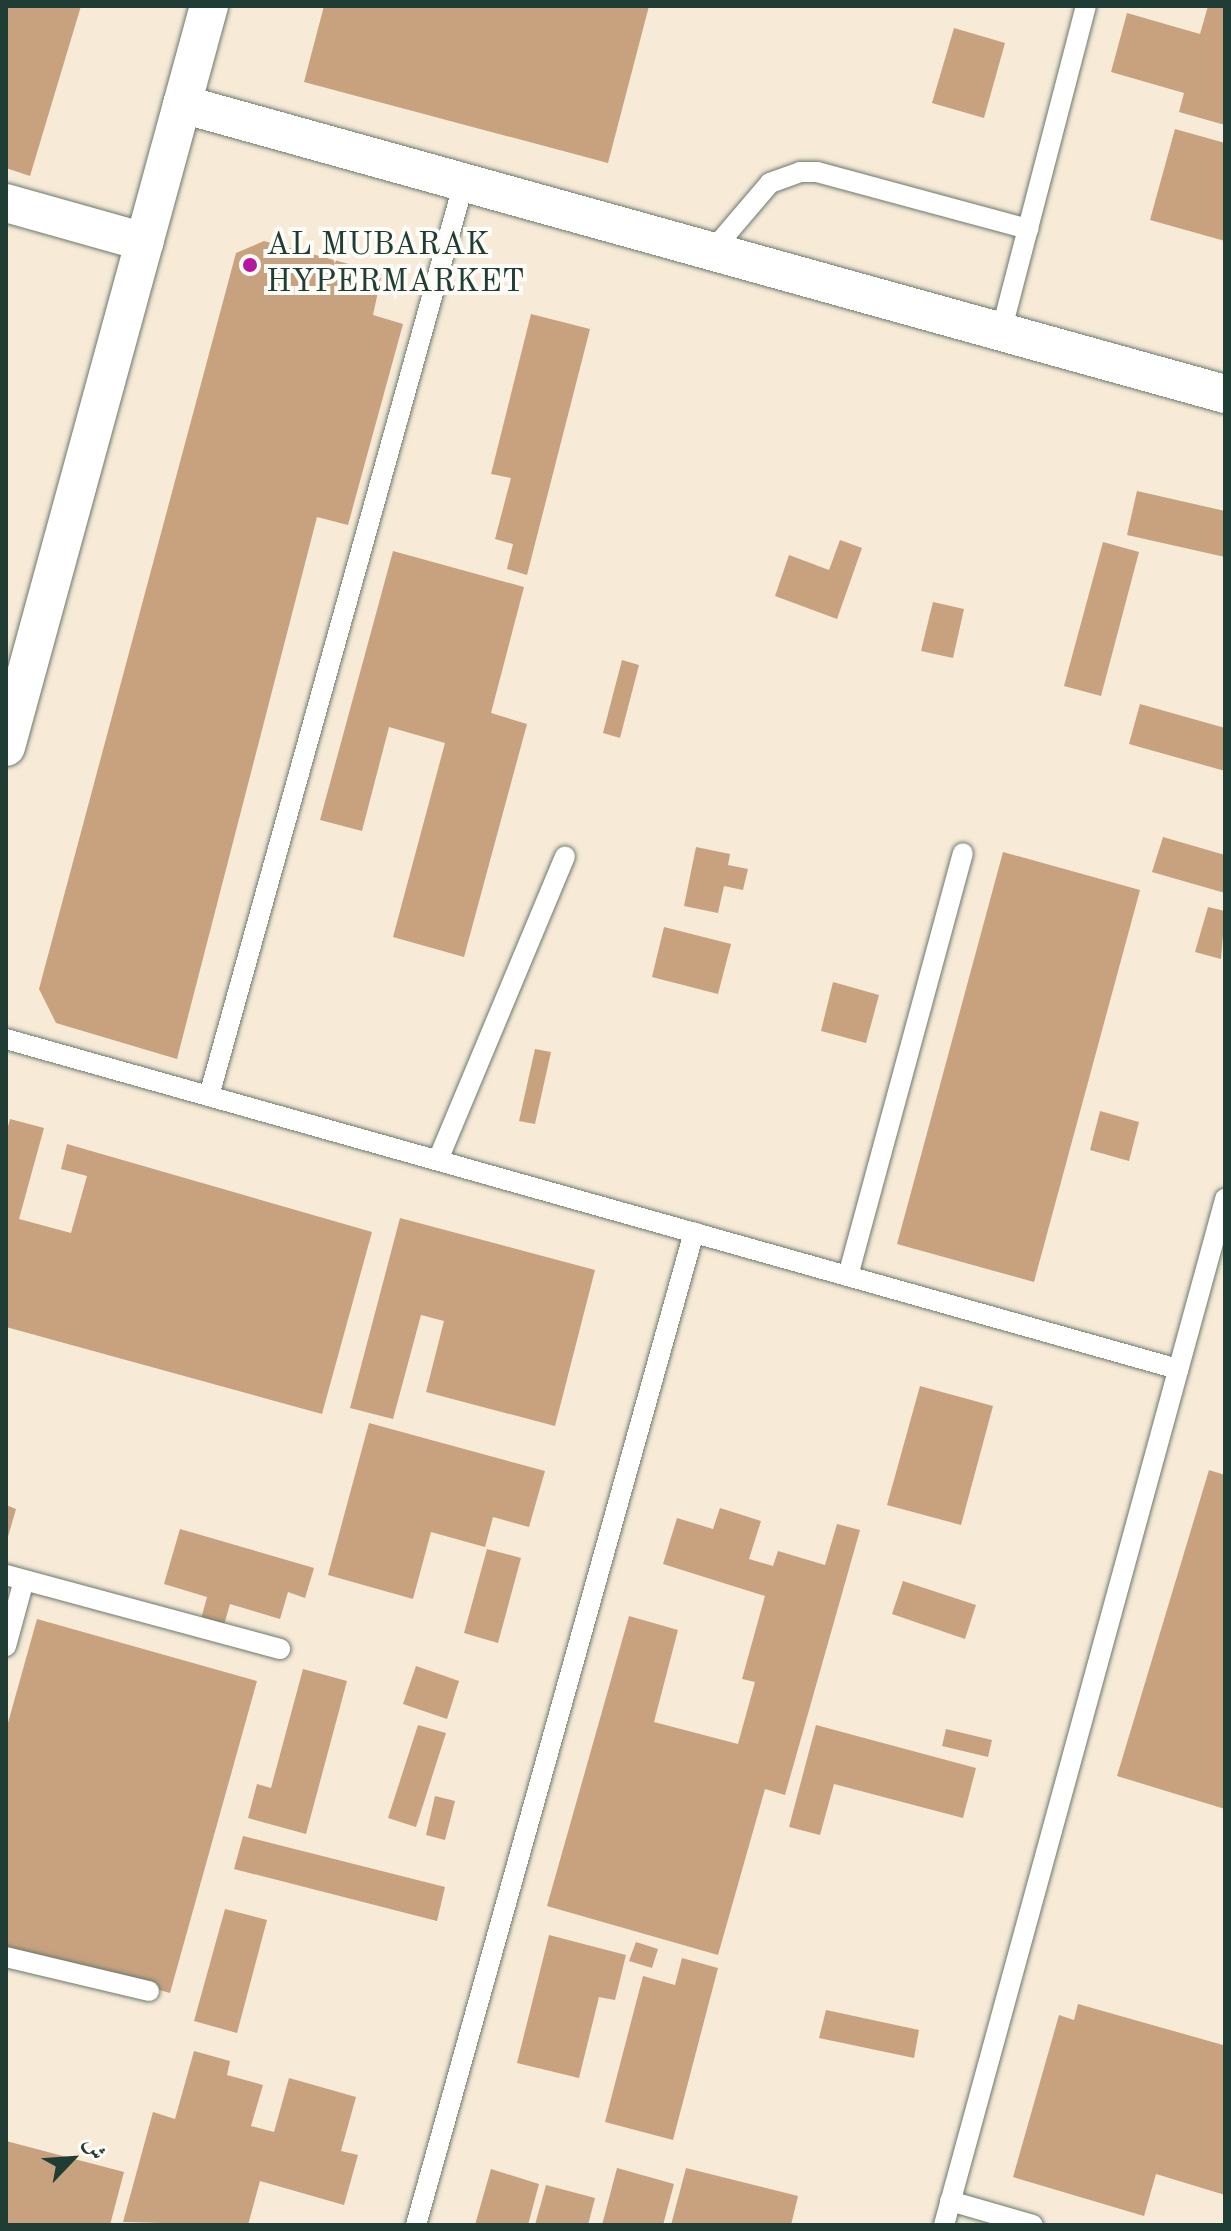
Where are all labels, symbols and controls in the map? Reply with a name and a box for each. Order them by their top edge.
place label: AL MUBARAK HYPERMARKET [266,228,525,303]
marker: AL MUBARAK HYPERMARKET [241,256,259,274]
north arrow [32,2119,112,2199]
text: ش [79,2134,108,2163]

